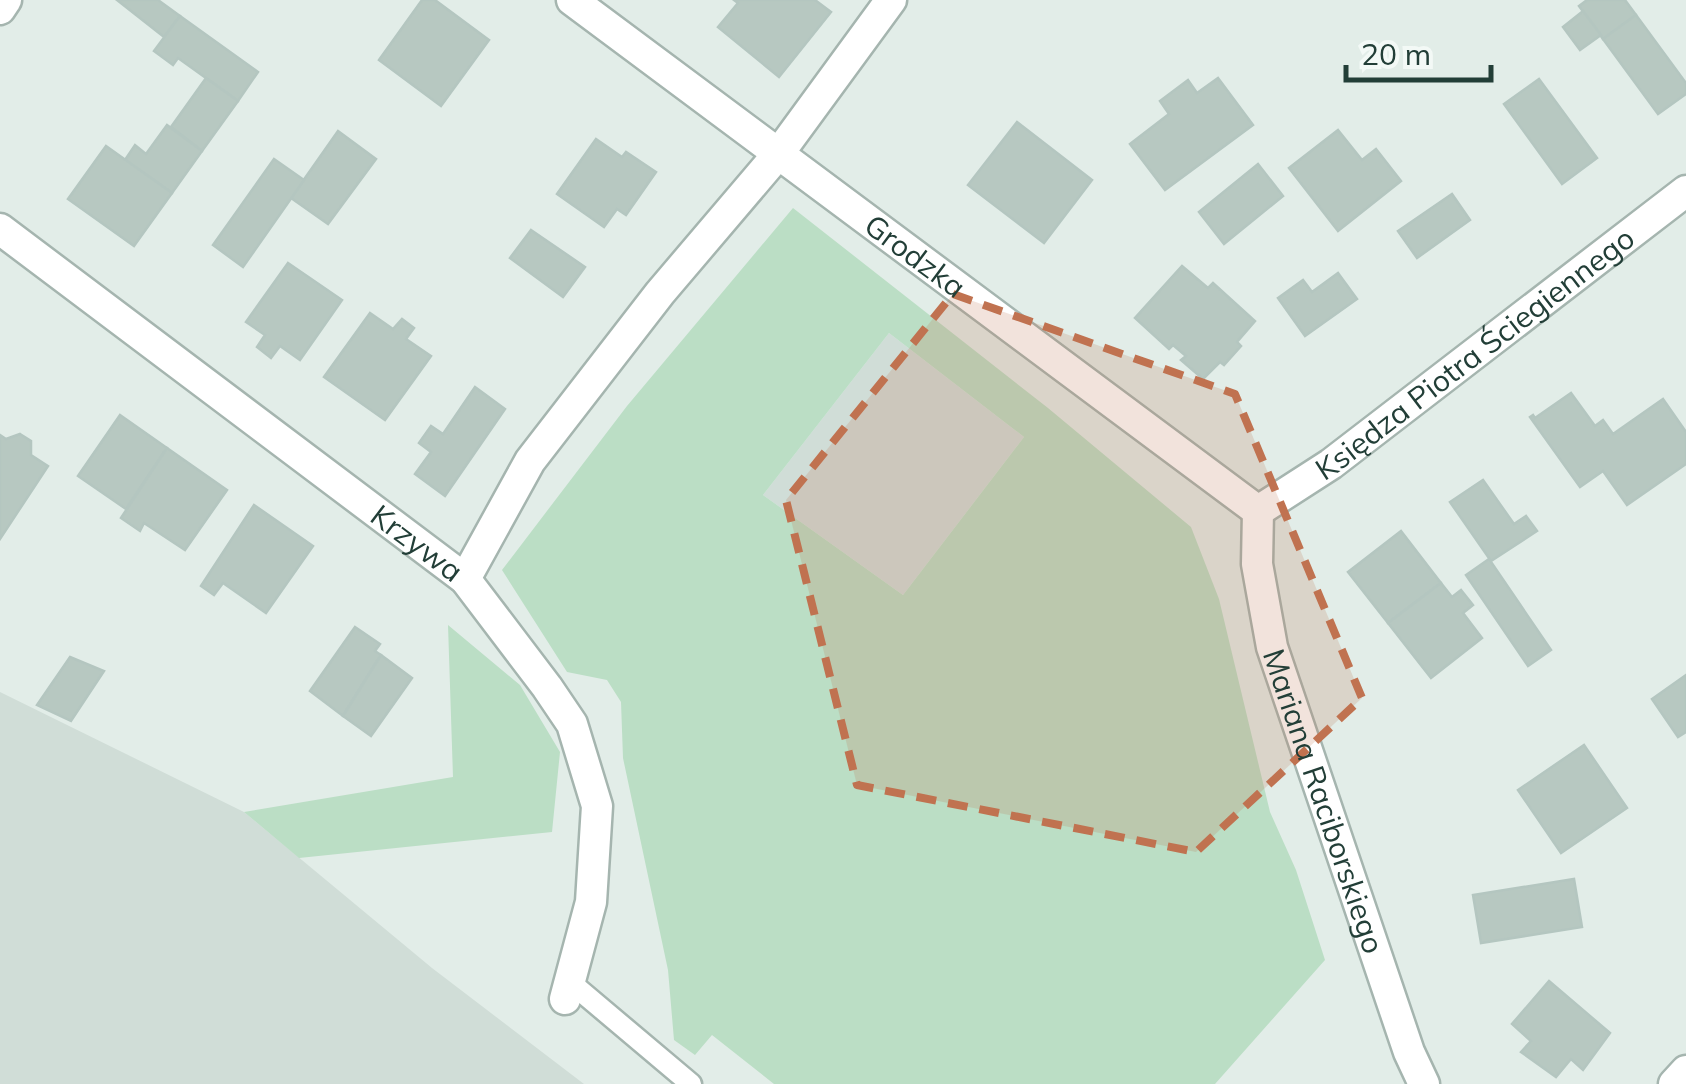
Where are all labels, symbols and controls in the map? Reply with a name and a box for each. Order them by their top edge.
scale bar [1346,20,1491,82]
text: 20 m [1361,35,1431,73]
street label: Grodzka [857,206,973,306]
street label: Księdza Piotra Ściegiennego [1308,219,1642,488]
street label: Krzywa [364,496,471,590]
street label: Mariana Raciborskiego [1255,644,1393,958]

